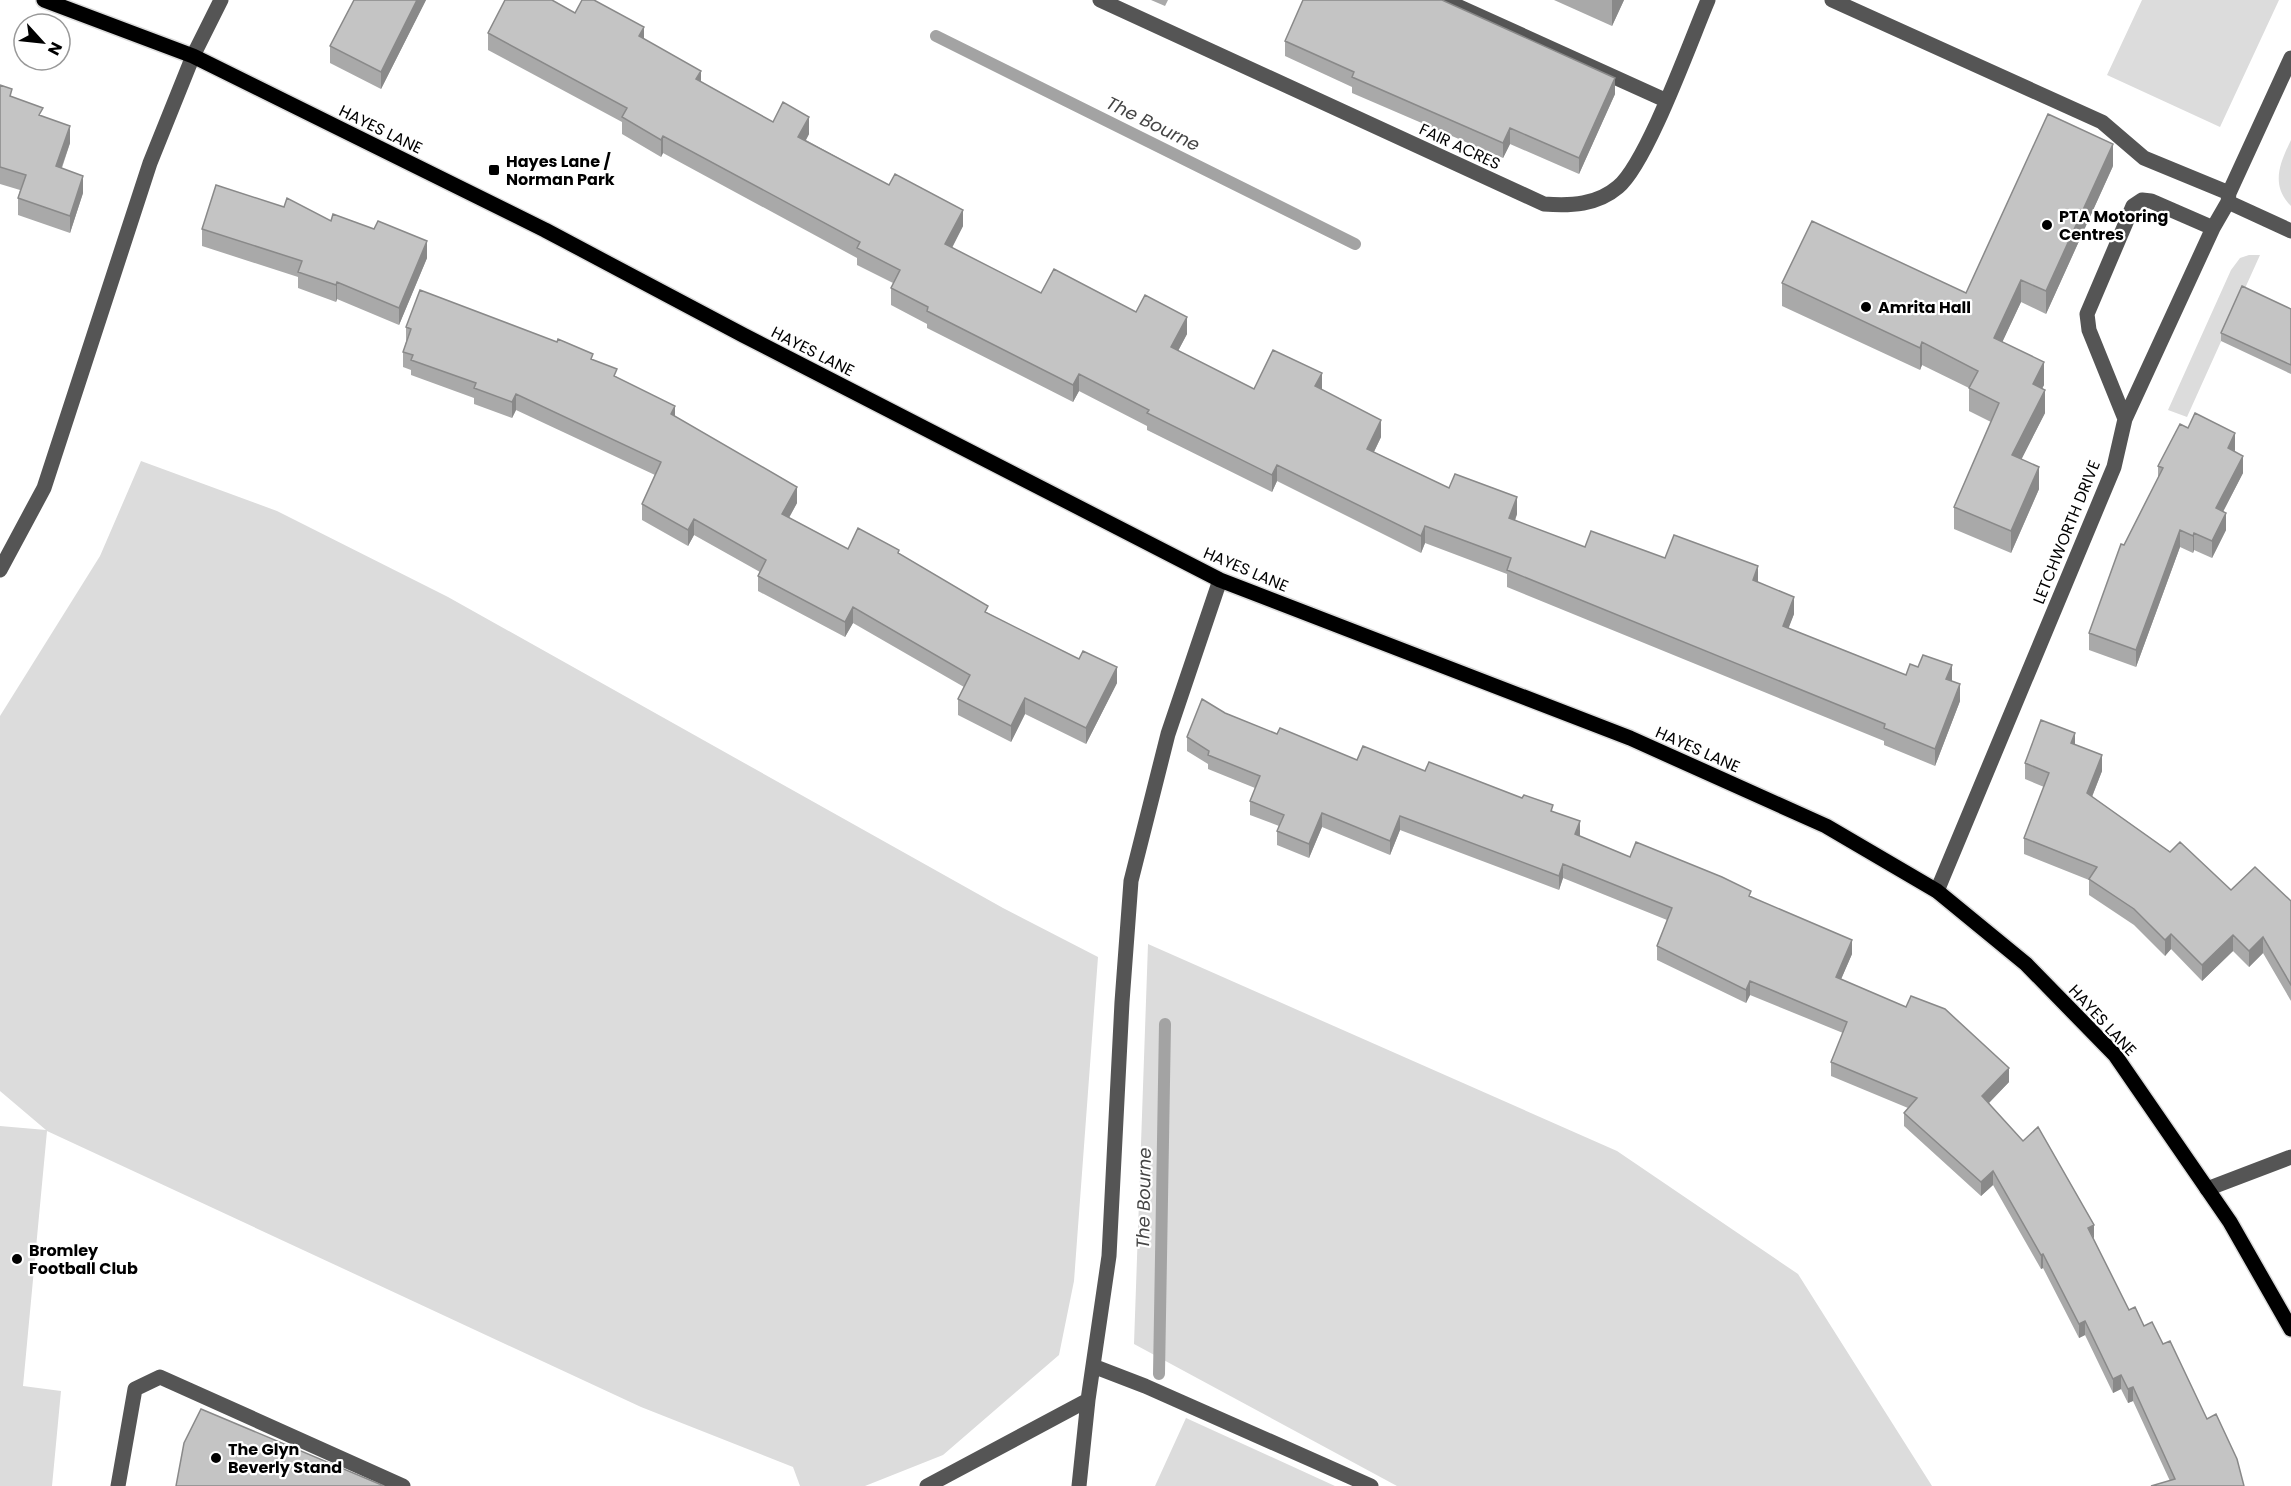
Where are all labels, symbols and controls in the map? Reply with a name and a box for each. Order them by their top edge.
north arrow [12,12,72,72]
text: N [42,38,68,59]
water label: The Bourne [1102,90,1204,157]
street label: HAYES LANE [335,99,426,160]
street label: FAIR ACRES [1415,118,1504,175]
place label: Hayes Lane / Norman Park [506,150,615,191]
marker: Hayes Lane / Norman Park [487,163,501,177]
place label: PTA Motoring Centres [2059,205,2168,246]
marker: PTA Motoring Centres [2040,218,2054,232]
place label: Amrita Hall [1878,296,1971,319]
marker: Amrita Hall [1859,300,1873,314]
street label: HAYES LANE [767,321,858,382]
street label: LETCHWORTH DRIVE [2027,457,2106,607]
street label: HAYES LANE [1200,541,1292,598]
street label: HAYES LANE [1652,721,1744,778]
street label: HAYES LANE [2063,980,2142,1061]
water label: The Bourne [1130,1147,1157,1249]
place label: Bromley Football Club [29,1239,138,1280]
marker: Bromley Football Club [10,1252,24,1266]
place label: The Glyn Beverly Stand [228,1438,342,1479]
marker: The Glyn Beverly Stand [209,1451,223,1465]

